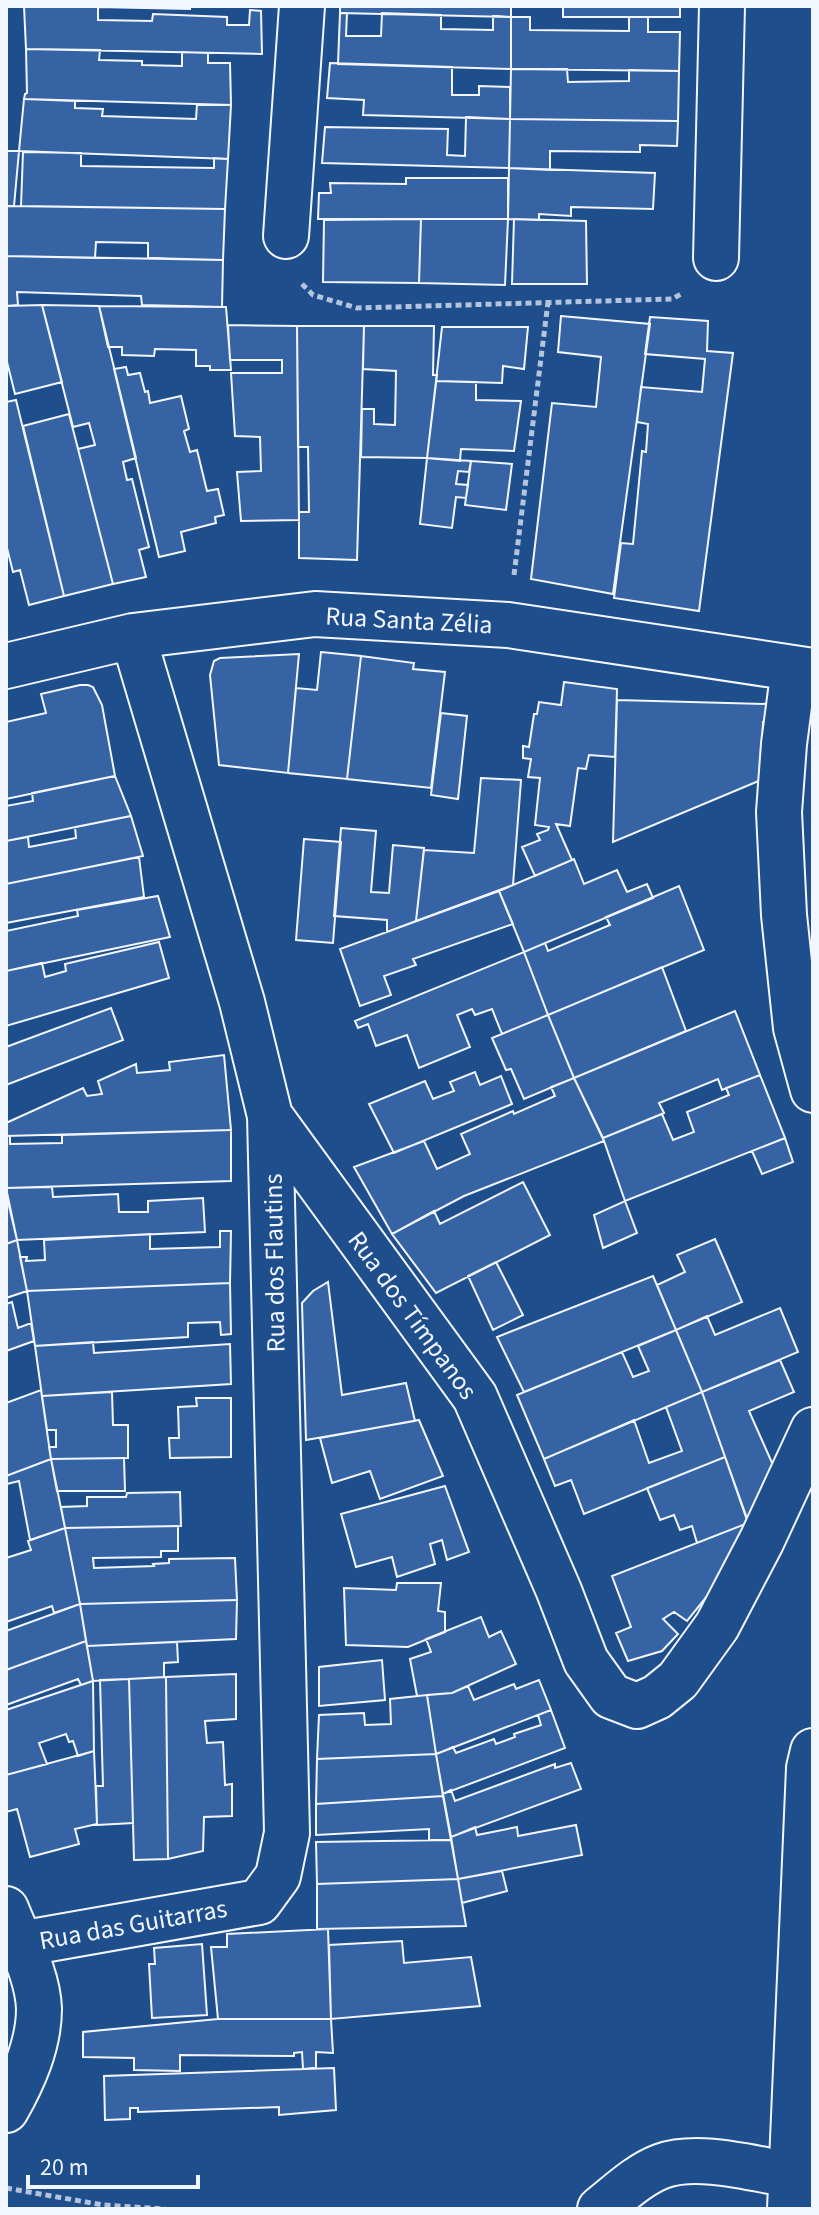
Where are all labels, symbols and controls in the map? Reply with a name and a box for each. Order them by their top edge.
street label: Rua Santa Zélia [324,598,494,643]
street label: Rua dos Flautins [254,1173,295,1353]
street label: Rua dos Tímpanos [339,1224,486,1407]
street label: Rua das Guitarras [36,1890,230,1959]
scale bar [28,2139,198,2189]
text: 20 m [40,2150,89,2185]

